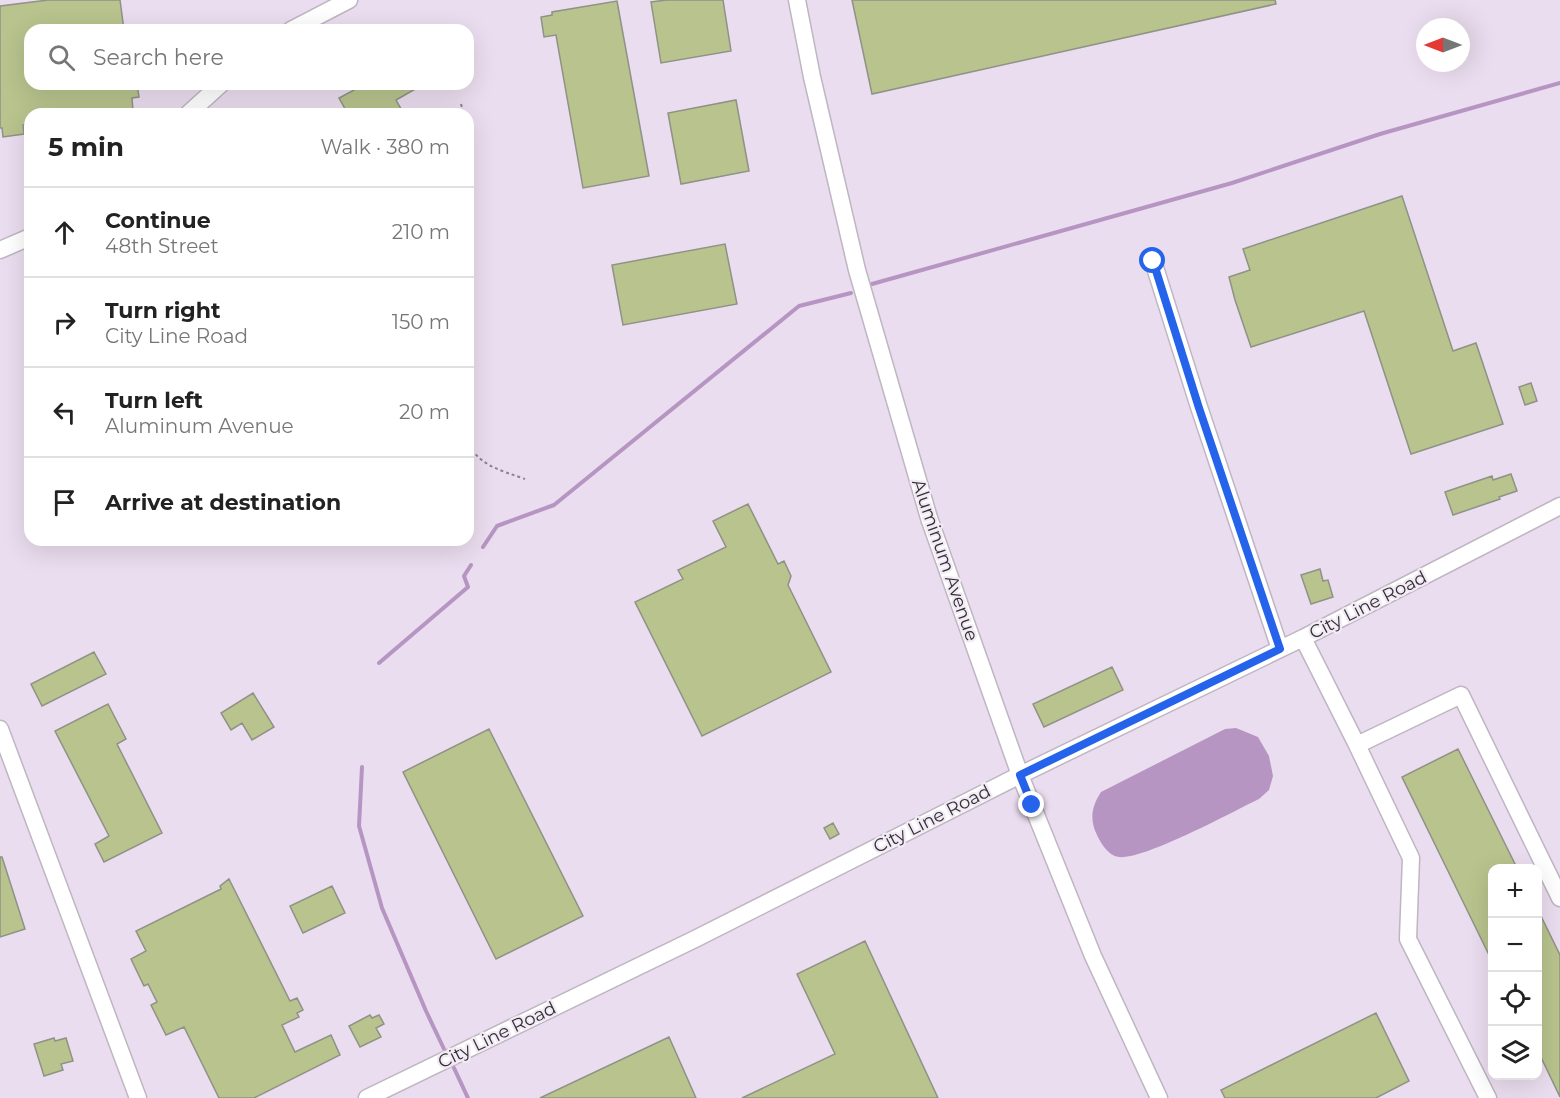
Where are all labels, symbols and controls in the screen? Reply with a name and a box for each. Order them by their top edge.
north arrow [1416,18,1470,72]
search box [24,24,474,90]
icon: search [45,41,78,74]
text: Search here [93,44,224,71]
text: 5 min [48,131,124,163]
text: Walk · 380 m [320,135,450,159]
text: Continue [105,207,211,234]
icon: ahead [48,216,81,249]
text: 210 m [392,220,450,244]
text: 48th Street [105,234,219,258]
route start [1139,247,1165,273]
text: Turn right [105,297,220,324]
icon: right [48,306,81,339]
text: 150 m [392,310,450,334]
text: City Line Road [105,324,248,348]
text: Turn left [105,387,203,414]
icon: left [48,396,81,429]
text: 20 m [399,400,450,424]
text: Aluminum Avenue [105,414,294,438]
street label: Aluminum Avenue [907,476,983,644]
icon: arrive [48,486,81,519]
text: Arrive at destination [105,489,341,516]
street label: City Line Road [1306,566,1430,644]
street label: City Line Road [870,780,994,858]
route end [1018,791,1044,817]
map controls [1488,864,1542,1080]
button: + [1488,864,1542,918]
button: − [1488,918,1542,972]
button: locate [1488,972,1542,1026]
street label: City Line Road [434,997,560,1073]
button: layers [1488,1026,1542,1080]

